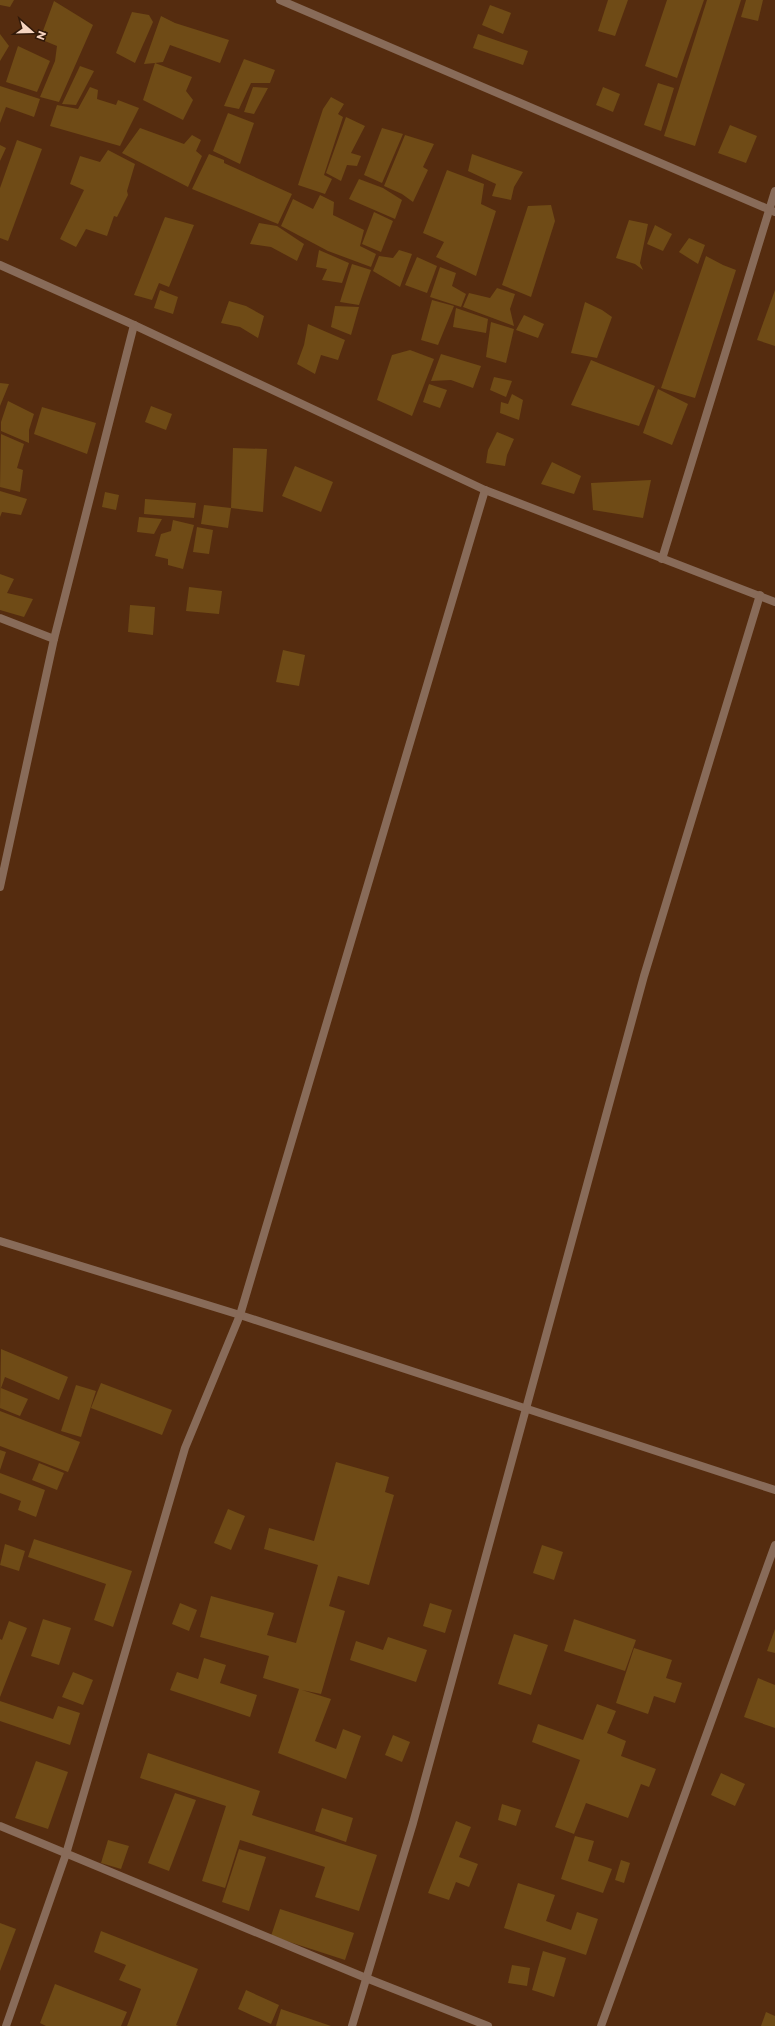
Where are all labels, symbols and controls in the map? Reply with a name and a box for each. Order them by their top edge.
north arrow [12,12,52,52]
text: N [33,29,49,42]

